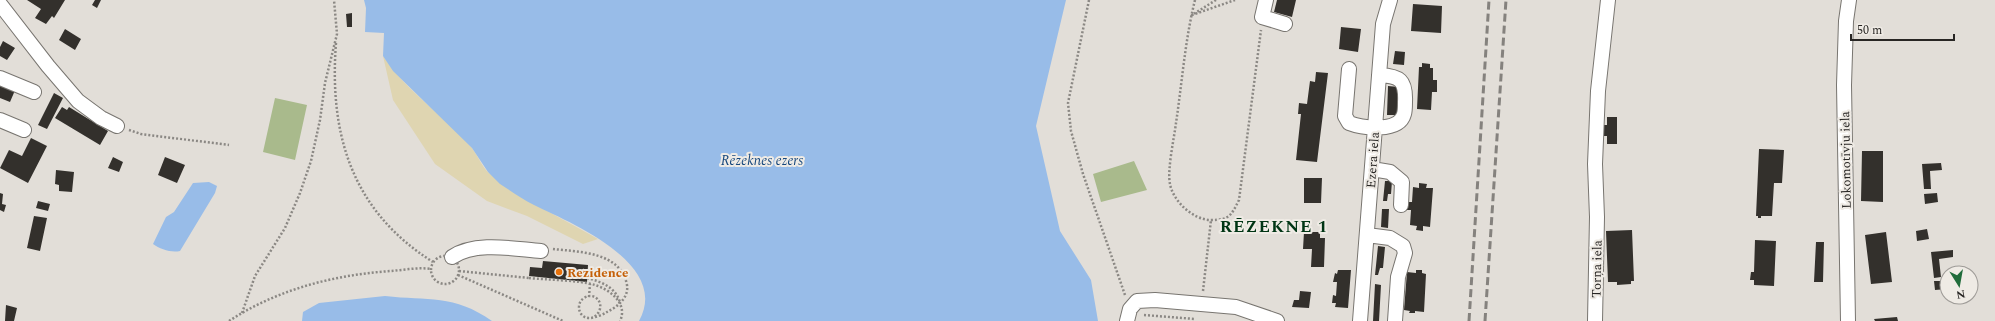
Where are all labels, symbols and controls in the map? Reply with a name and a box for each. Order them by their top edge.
scale bar [1851,16,1954,42]
text: 50 m [1857,21,1882,40]
street label: Lokomotīvju iela [1835,110,1857,209]
street label: Ezera iela [1361,131,1385,189]
water label: Rēzeknes ezers [721,150,803,171]
district label: RĒZEKNE 1 [1220,214,1328,240]
street label: Torņa iela [1586,239,1608,298]
place label: Rezidence [567,263,628,283]
north arrow [1939,265,1979,305]
marker: Rezidence [554,267,564,277]
text: N [1955,285,1967,304]

